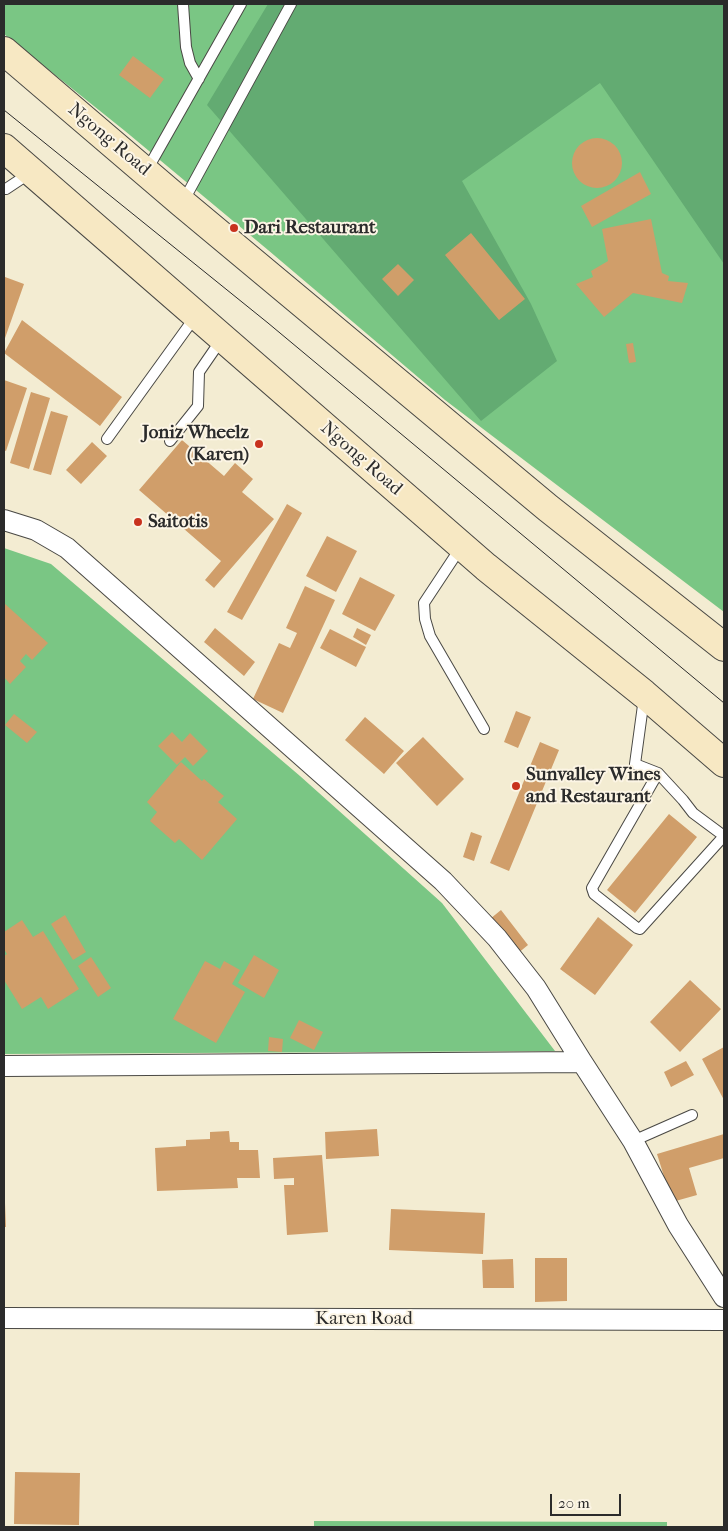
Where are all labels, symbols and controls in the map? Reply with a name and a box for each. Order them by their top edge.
street label: Ngong Road [63,99,155,181]
place label: Dari Restaurant [244,217,376,239]
marker: Dari Restaurant [228,222,240,234]
street label: Ngong Road [315,417,407,501]
place label: Joniz Wheelz (Karen) [142,422,249,466]
marker: Joniz Wheelz (Karen) [253,438,265,450]
place label: Saitotis [148,511,208,533]
marker: Saitotis [132,516,144,528]
place label: Sunvalley Wines and Restaurant [526,764,660,808]
marker: Sunvalley Wines and Restaurant [510,780,522,792]
street label: Karen Road [315,1308,413,1330]
scale bar [553,1484,624,1516]
text: 20 m [558,1494,590,1512]

